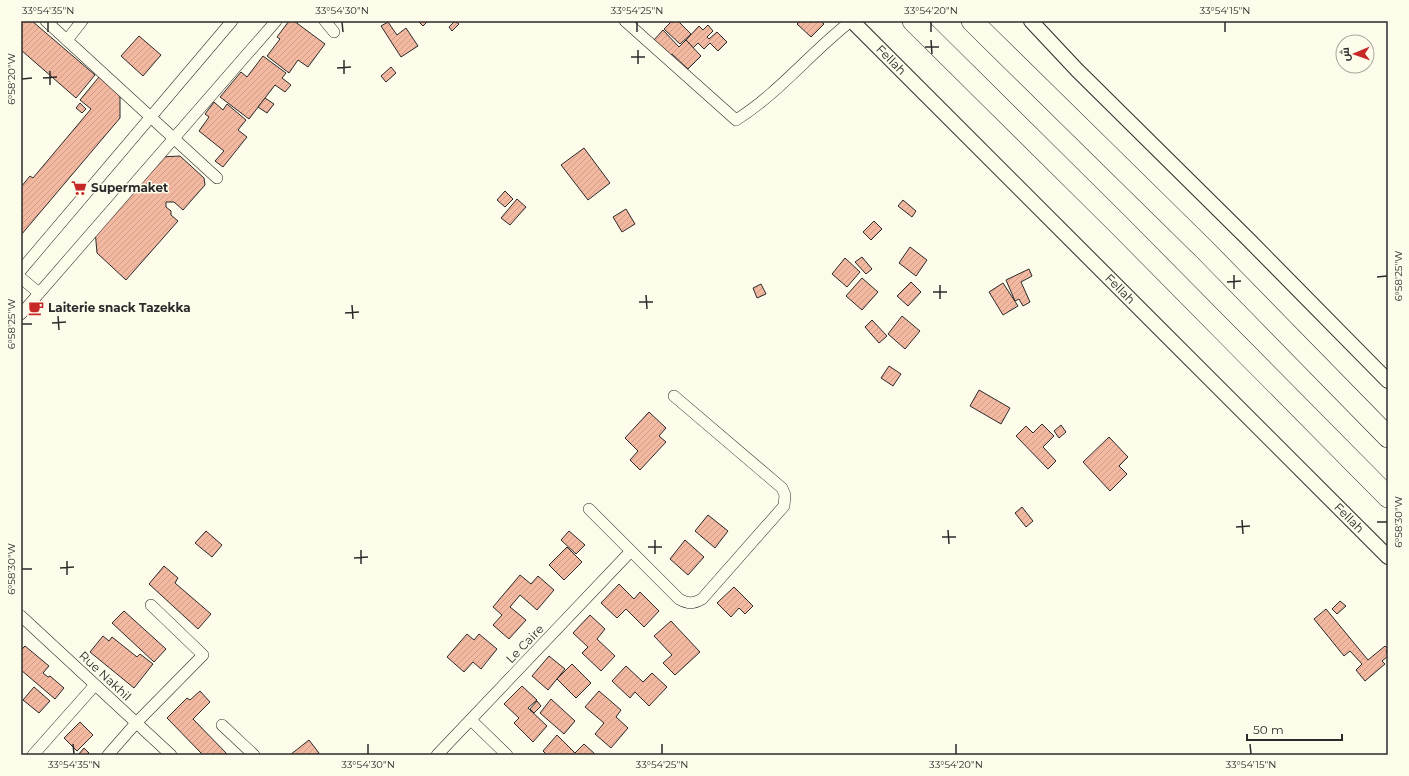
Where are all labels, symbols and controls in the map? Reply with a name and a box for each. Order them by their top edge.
text: 33°54'35"N [22,4,74,17]
text: 33°54'30"N [315,4,369,17]
text: 33°54'25"N [611,4,663,17]
text: 33°54'20"N [904,4,958,17]
text: 33°54'15"N [1200,4,1250,17]
north arrow [1335,34,1375,74]
street label: Fellah [873,42,909,78]
text: ش [1338,47,1352,62]
text: 6°58'20"W [5,53,18,105]
supermarket icon: Supermaket [70,179,88,197]
place label: Supermaket [91,180,169,195]
text: 6°58'25"W [1392,251,1405,301]
street label: Fellah [1102,271,1138,307]
text: 6°58'25"W [5,299,18,349]
cafe icon: Laiterie snack Tazekka [27,299,45,317]
place label: Laiterie snack Tazekka [48,300,191,315]
text: 6°58'30"W [1392,496,1405,548]
street label: Fellah [1331,500,1367,536]
text: 6°58'30"W [5,543,18,595]
street label: Le Caire [503,621,547,666]
street label: Rue Nakhil [76,648,134,704]
scale bar [1247,716,1342,742]
text: 50 m [1253,722,1284,737]
text: 33°54'35"N [48,758,100,771]
text: 33°54'30"N [341,758,395,771]
text: 33°54'25"N [636,758,688,771]
text: 33°54'20"N [929,758,983,771]
text: 33°54'15"N [1226,758,1276,771]

